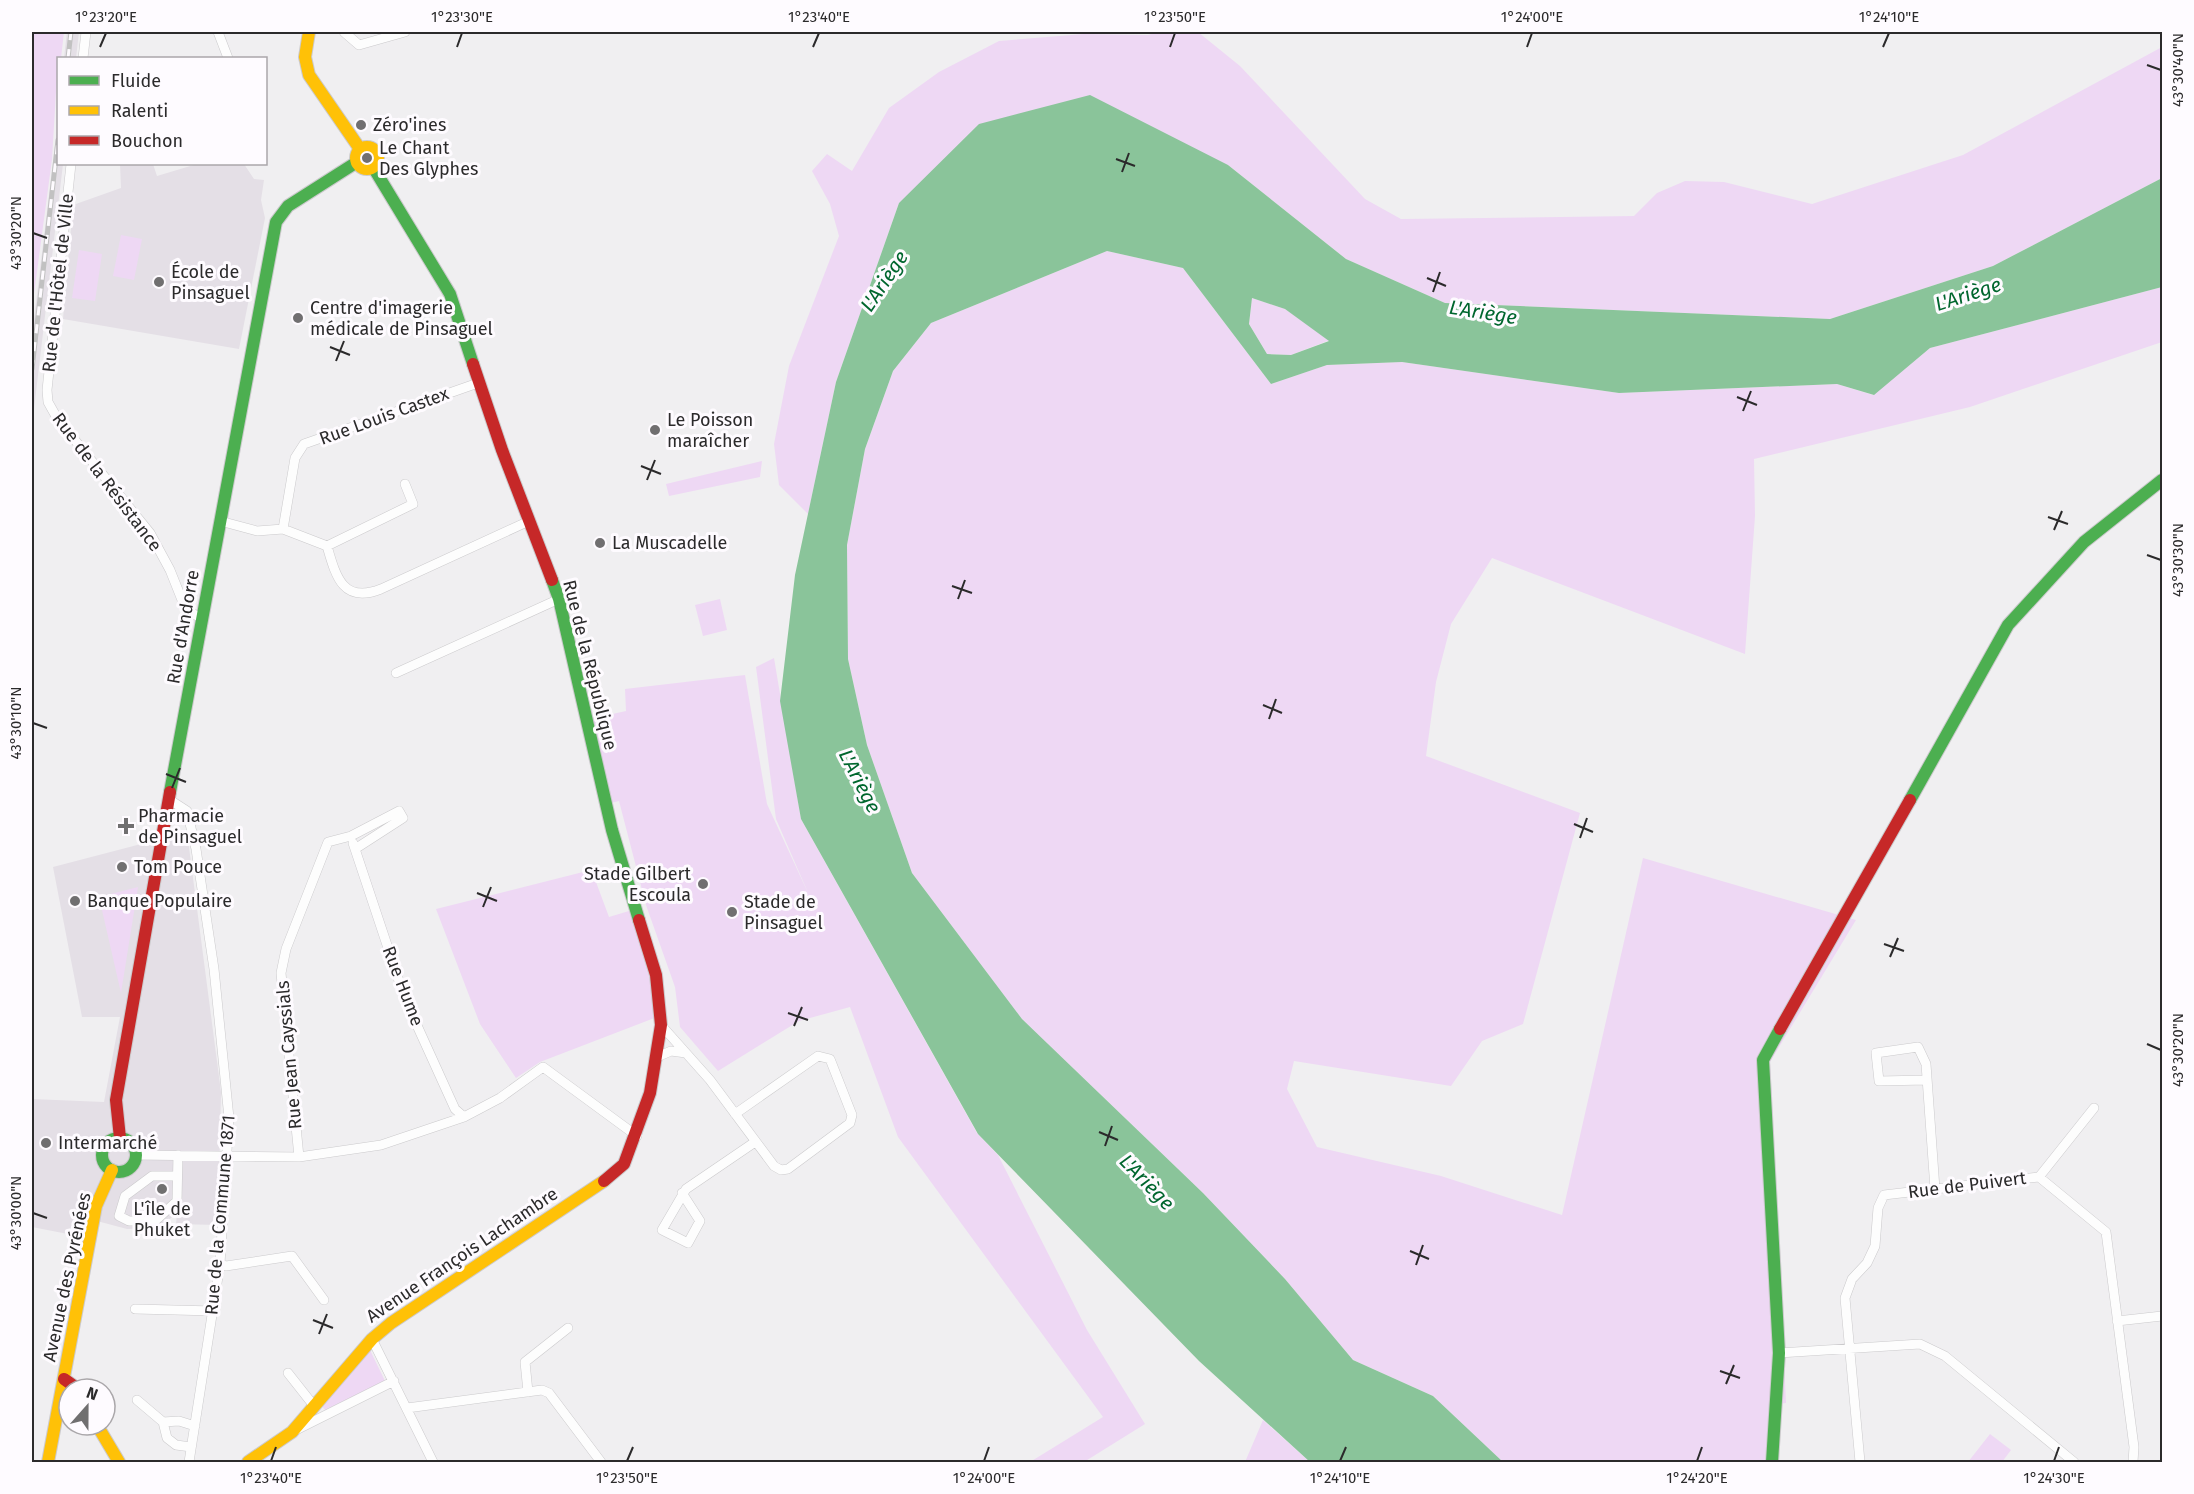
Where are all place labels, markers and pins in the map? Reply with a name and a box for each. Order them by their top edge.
place label: Zéro'ines [373,114,446,136]
marker: Zéro'ines [354,118,368,132]
place label: Le Chant Des Glyphes [379,137,478,180]
marker: Le Chant Des Glyphes [360,151,374,165]
place label: École de Pinsaguel [171,260,250,304]
marker: École de Pinsaguel [152,275,166,289]
place label: Centre d'imagerie médicale de Pinsaguel [310,297,493,340]
marker: Centre d'imagerie médicale de Pinsaguel [291,311,305,325]
place label: Le Poisson maraîcher [667,409,753,452]
marker: Le Poisson maraîcher [648,423,662,437]
place label: La Muscadelle [612,532,727,554]
marker: La Muscadelle [593,536,607,550]
place label: Pharmacie de Pinsaguel [138,805,242,848]
marker: Pharmacie de Pinsaguel [119,819,133,833]
place label: Tom Pouce [134,856,222,878]
marker: Tom Pouce [115,860,129,874]
place label: Stade Gilbert Escoula [584,863,691,906]
marker: Stade Gilbert Escoula [696,877,710,891]
place label: Banque Populaire [87,890,232,912]
place label: Stade de Pinsaguel [744,891,823,934]
marker: Banque Populaire [68,894,82,908]
marker: Stade de Pinsaguel [725,905,739,919]
place label: Intermarché [58,1132,157,1154]
marker: Intermarché [39,1136,53,1150]
marker: L'île de Phuket [155,1182,169,1196]
place label: L'île de Phuket [133,1198,191,1241]

